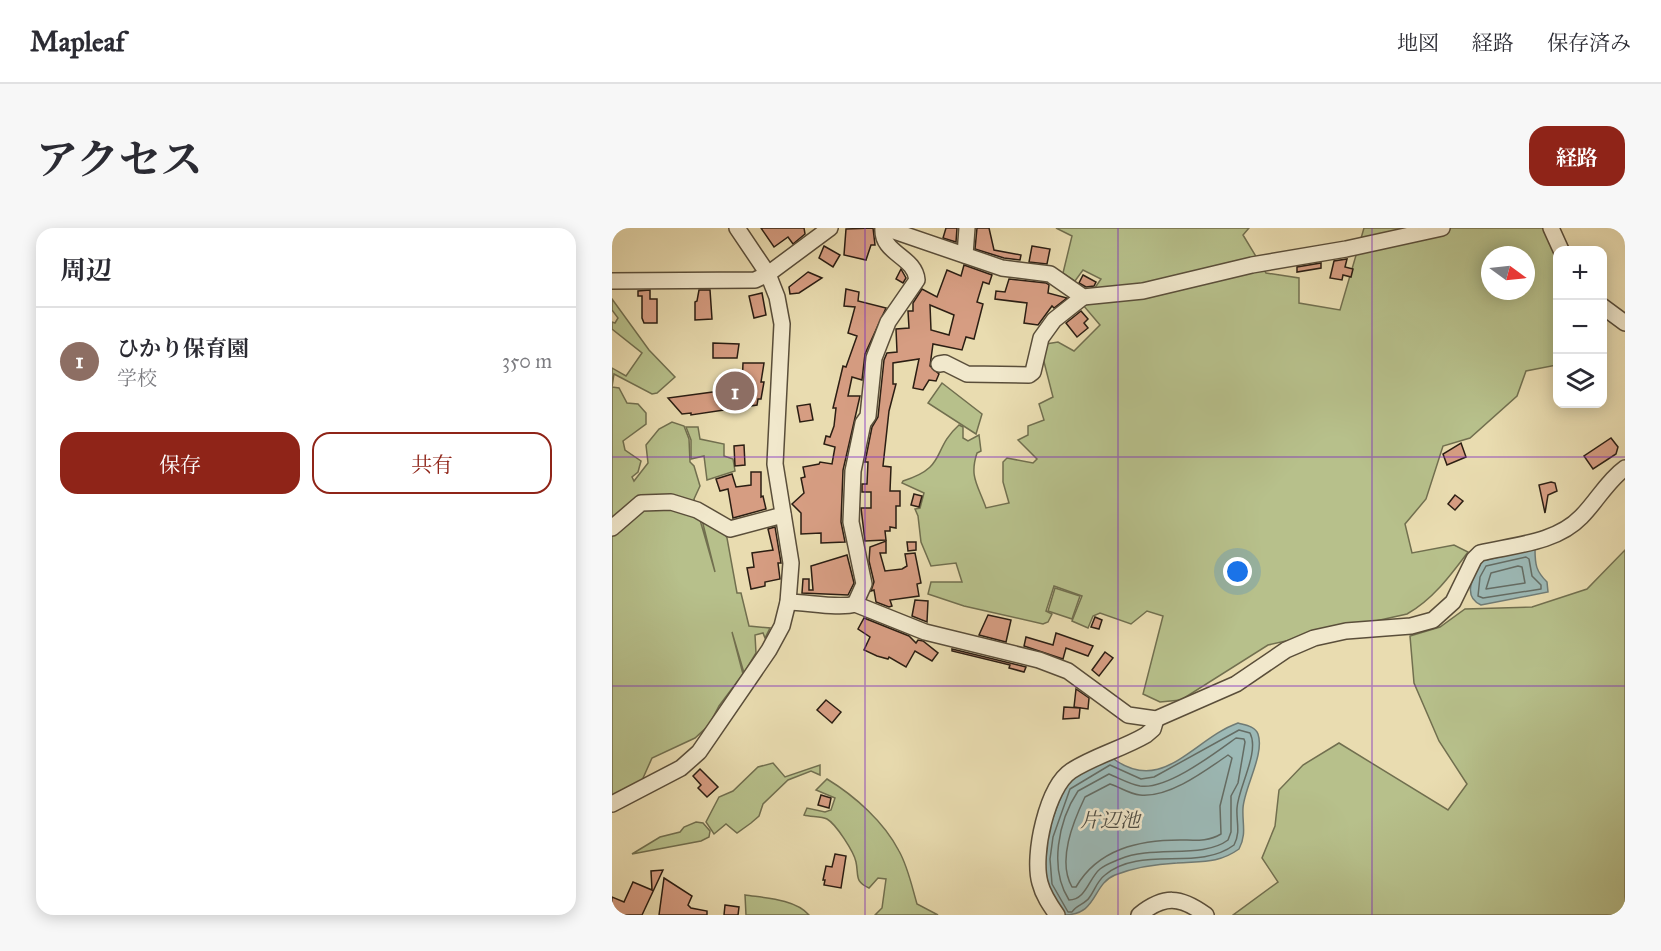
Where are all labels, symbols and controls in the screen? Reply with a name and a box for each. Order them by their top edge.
text: Mapleaf [30,24,125,59]
text: 地図 [1397,30,1439,56]
text: 経路 [1472,30,1514,56]
text: 保存済み [1547,30,1631,56]
button: 経路 [1529,126,1625,186]
text: アクセス [36,134,203,186]
north arrow [1481,246,1535,300]
map controls [1553,246,1607,408]
button: + [1553,246,1607,300]
text: 周辺 [60,254,112,286]
button: − [1553,300,1607,354]
text: ひかり保育園 [117,335,249,362]
text: 1 [76,349,83,373]
text: 350 m [502,349,552,373]
button: layers [1553,354,1607,408]
text: 学校 [117,366,157,390]
pin: 1 [716,368,754,414]
button: 保存 [60,432,300,494]
button: 共有 [312,432,552,494]
your location [1223,557,1252,586]
water label: 片辺池 [1080,808,1142,832]

